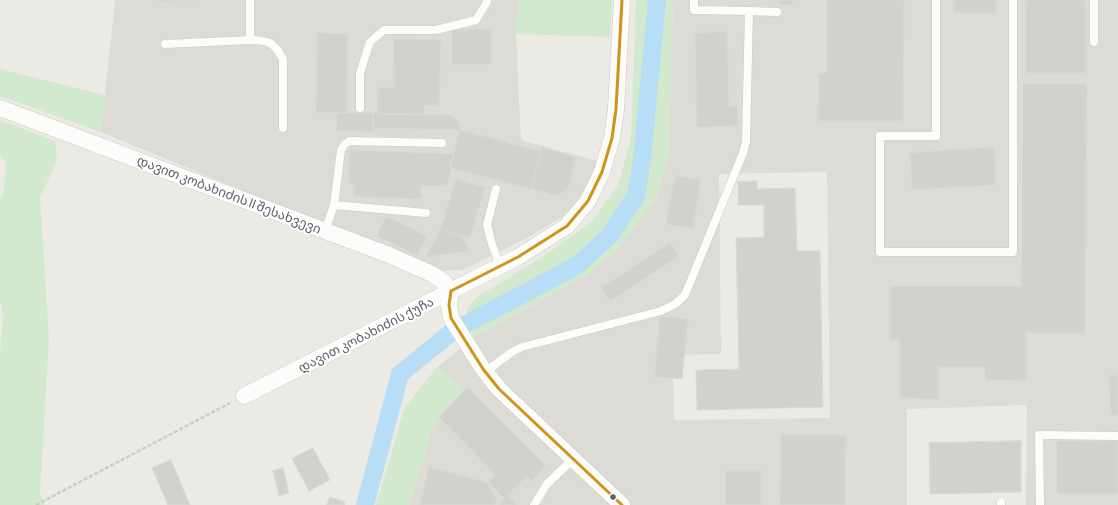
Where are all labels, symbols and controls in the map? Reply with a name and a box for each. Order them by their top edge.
street label: დავით კობახიძის II შესახვევი [135,153,323,237]
street label: დავით კობახიძის ქუჩა [296,294,436,376]
unlabelled marker [608,492,618,502]

